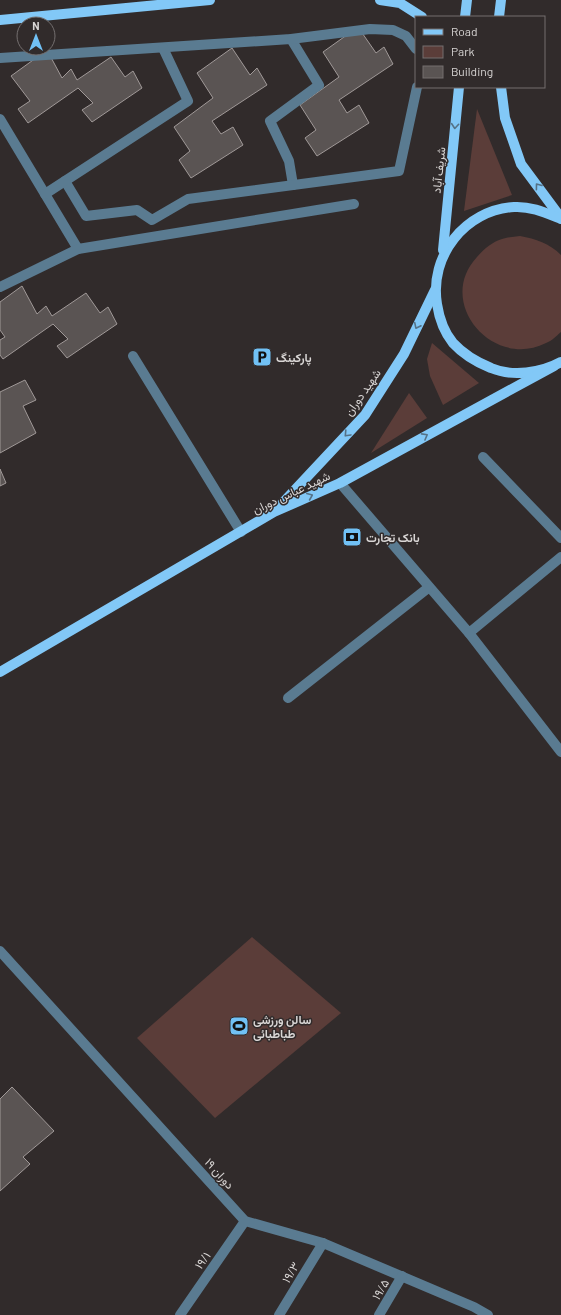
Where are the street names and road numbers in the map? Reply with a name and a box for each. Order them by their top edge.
street label: شریف آباد [429,146,449,194]
street label: شهید دوران [341,366,385,419]
street label: شهید عباس دوران [250,468,333,518]
street label: دوران ۱۹ [201,1155,238,1193]
street label: ۱۹/۱ [191,1249,213,1271]
street label: ۱۹/۳ [278,1259,302,1285]
street label: ۱۹/۵ [369,1276,391,1302]

